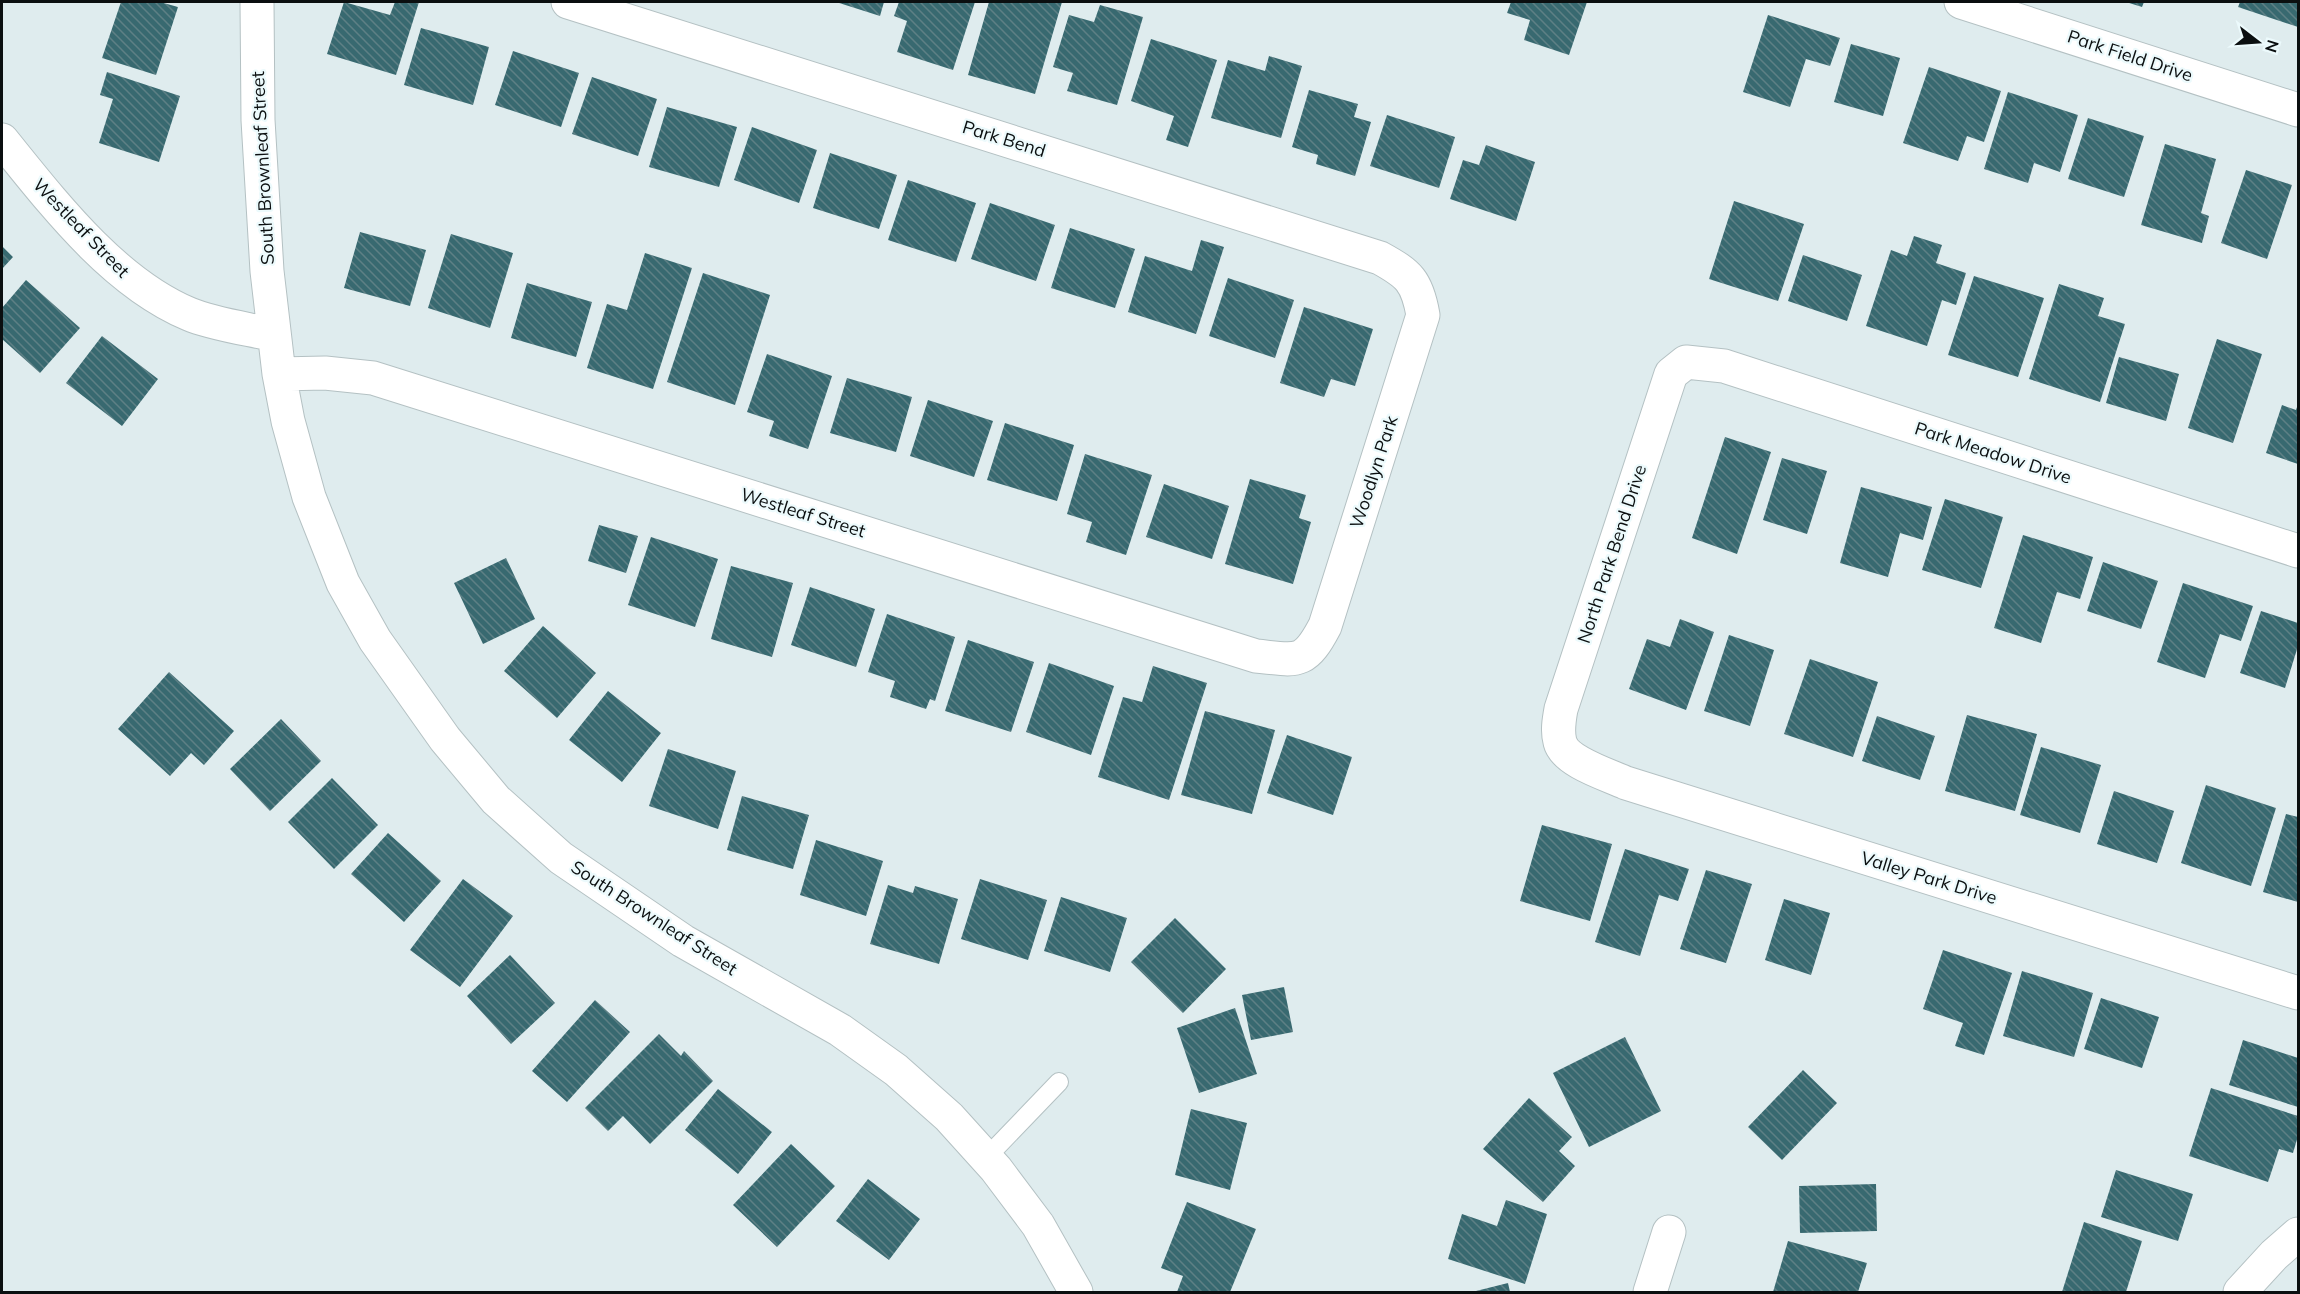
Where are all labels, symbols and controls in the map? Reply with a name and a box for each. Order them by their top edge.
north arrow [2228,12,2288,72]
street label: Park Field Drive [2065,24,2196,87]
text: N [2261,38,2284,55]
street label: South Brownleaf Street [246,71,279,265]
street label: Park Bend [960,115,1049,162]
street label: Westleaf Street [28,173,135,282]
street label: Woodlyn Park [1344,412,1403,531]
street label: Park Meadow Drive [1912,416,2074,489]
street label: North Park Bend Drive [1572,462,1651,646]
street label: Westleaf Street [738,483,868,542]
street label: Valley Park Drive [1858,846,2000,909]
street label: South Brownleaf Street [567,855,742,980]

